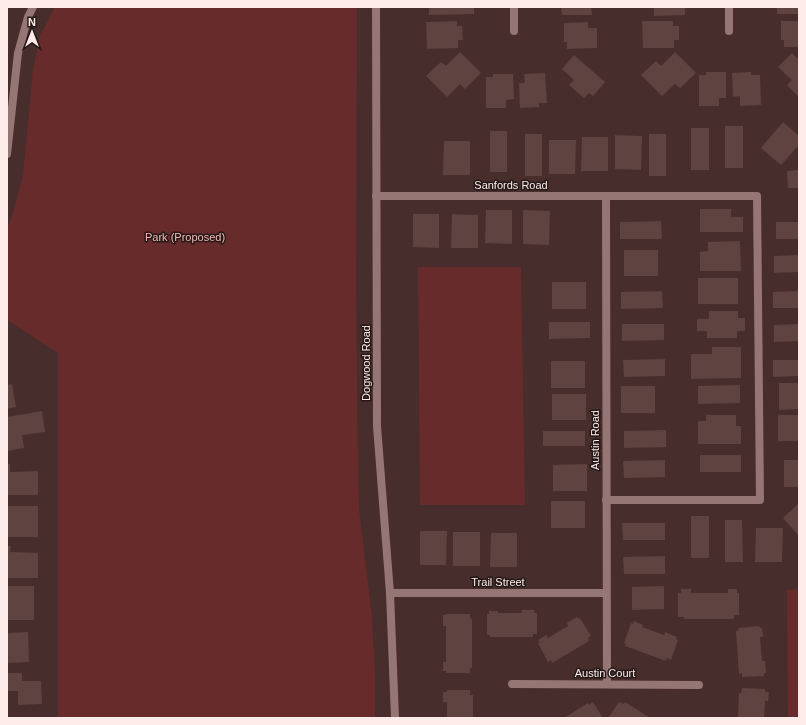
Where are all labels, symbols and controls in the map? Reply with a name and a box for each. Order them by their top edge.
north arrow [12,12,52,52]
text: N [28,16,36,28]
street label: Sanfords Road [474,179,548,191]
park label: Park (Proposed) [145,231,225,243]
street label: Dogwood Road [360,325,372,401]
street label: Austin Road [589,410,601,470]
street label: Trail Street [471,576,525,588]
street label: Austin Court [575,667,635,679]

